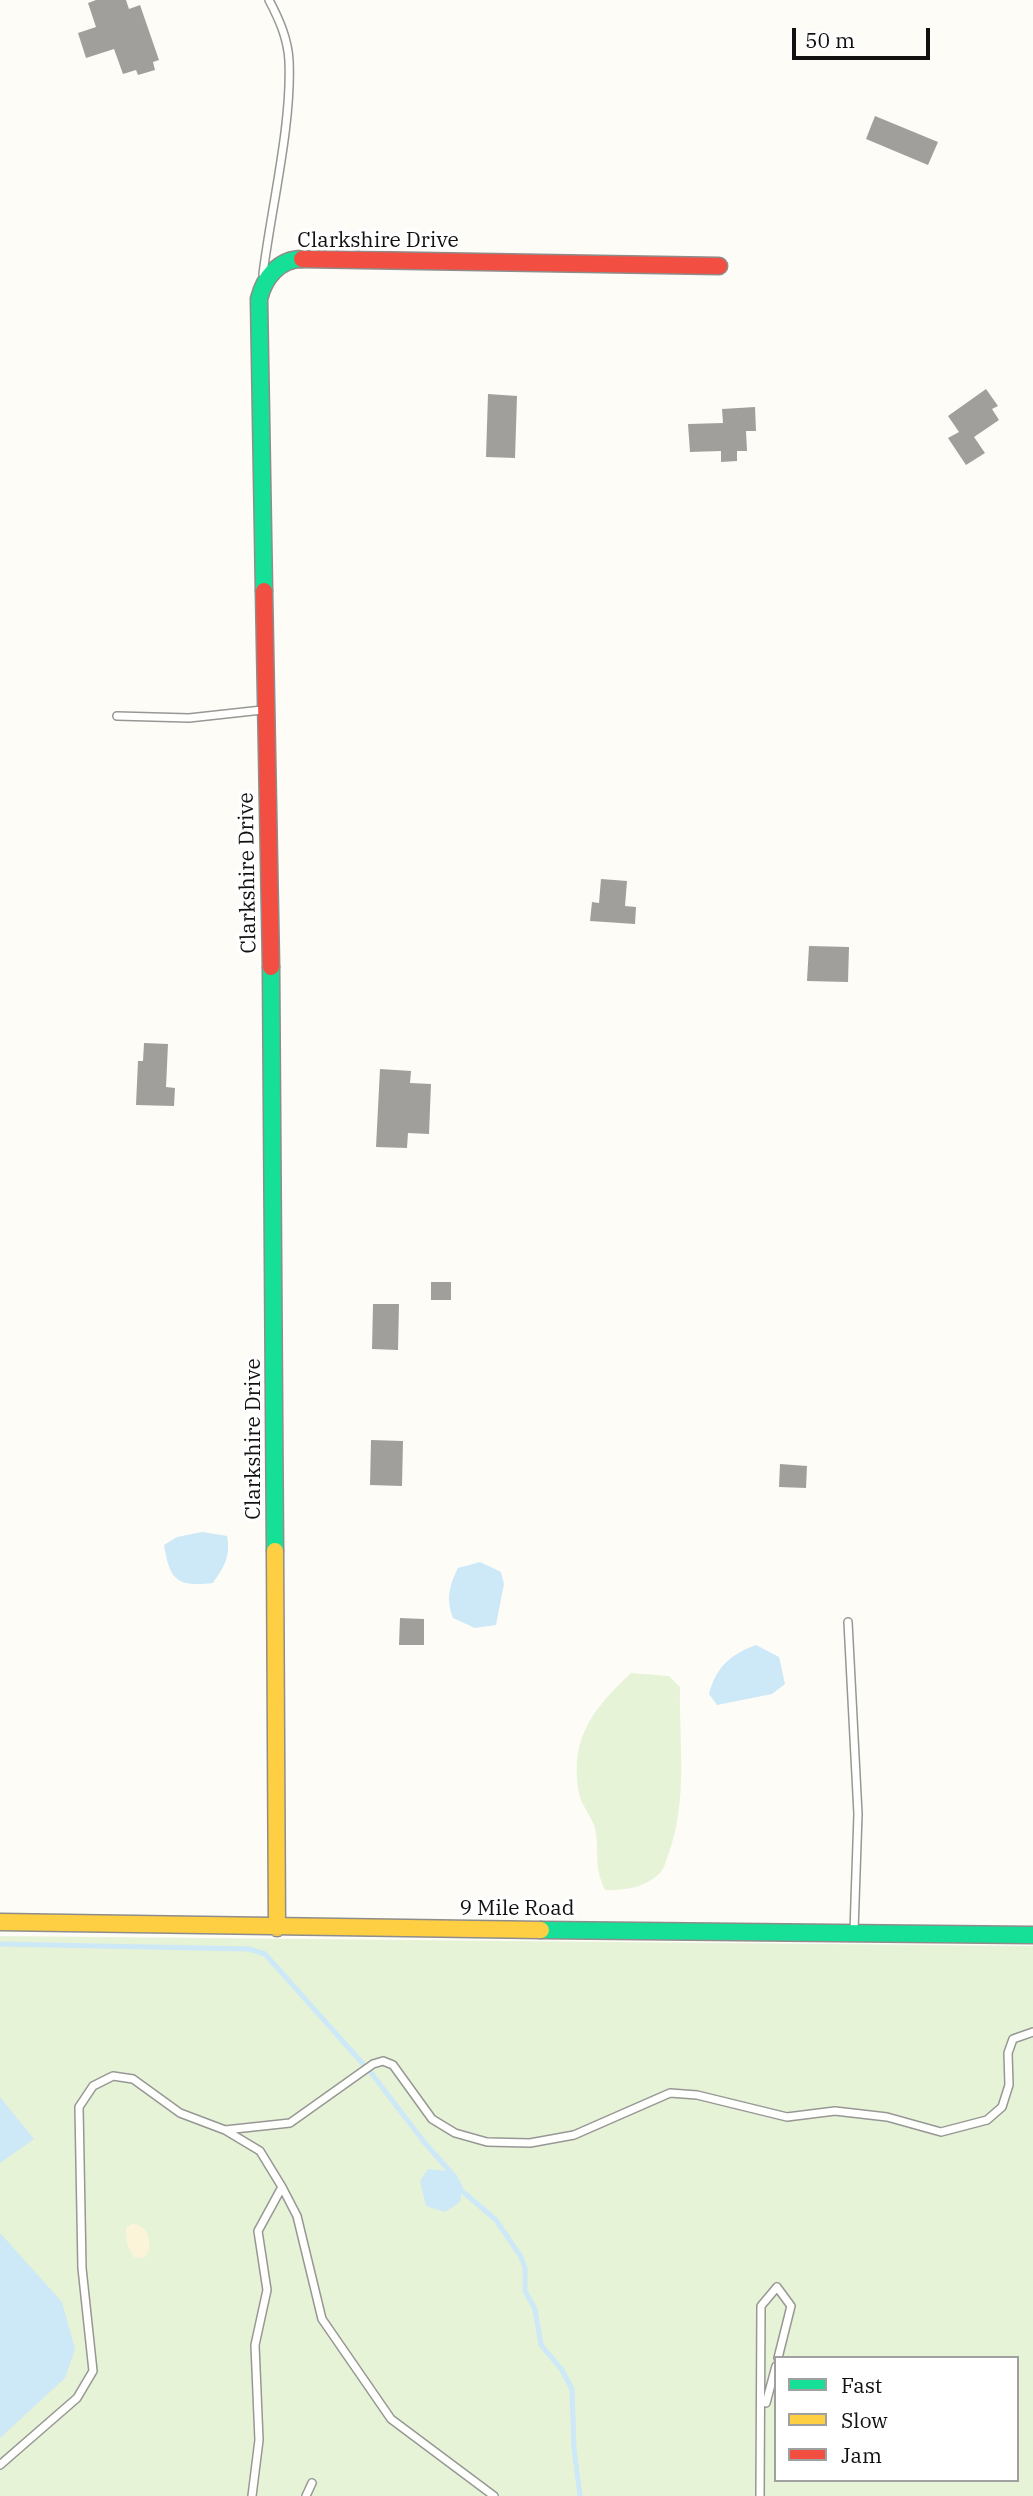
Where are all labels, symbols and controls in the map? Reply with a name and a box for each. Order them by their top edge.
scale bar [795,14,933,58]
text: 50 m [805,26,855,54]
street label: Clarkshire Drive [297,228,459,254]
street label: Clarkshire Drive [234,792,262,954]
street label: Clarkshire Drive [241,1358,267,1520]
street label: 9 Mile Road [460,1896,574,1922]
legend [774,2356,1019,2482]
text: Fast [841,2371,882,2399]
text: Slow [841,2406,888,2434]
text: Jam [841,2441,882,2469]

